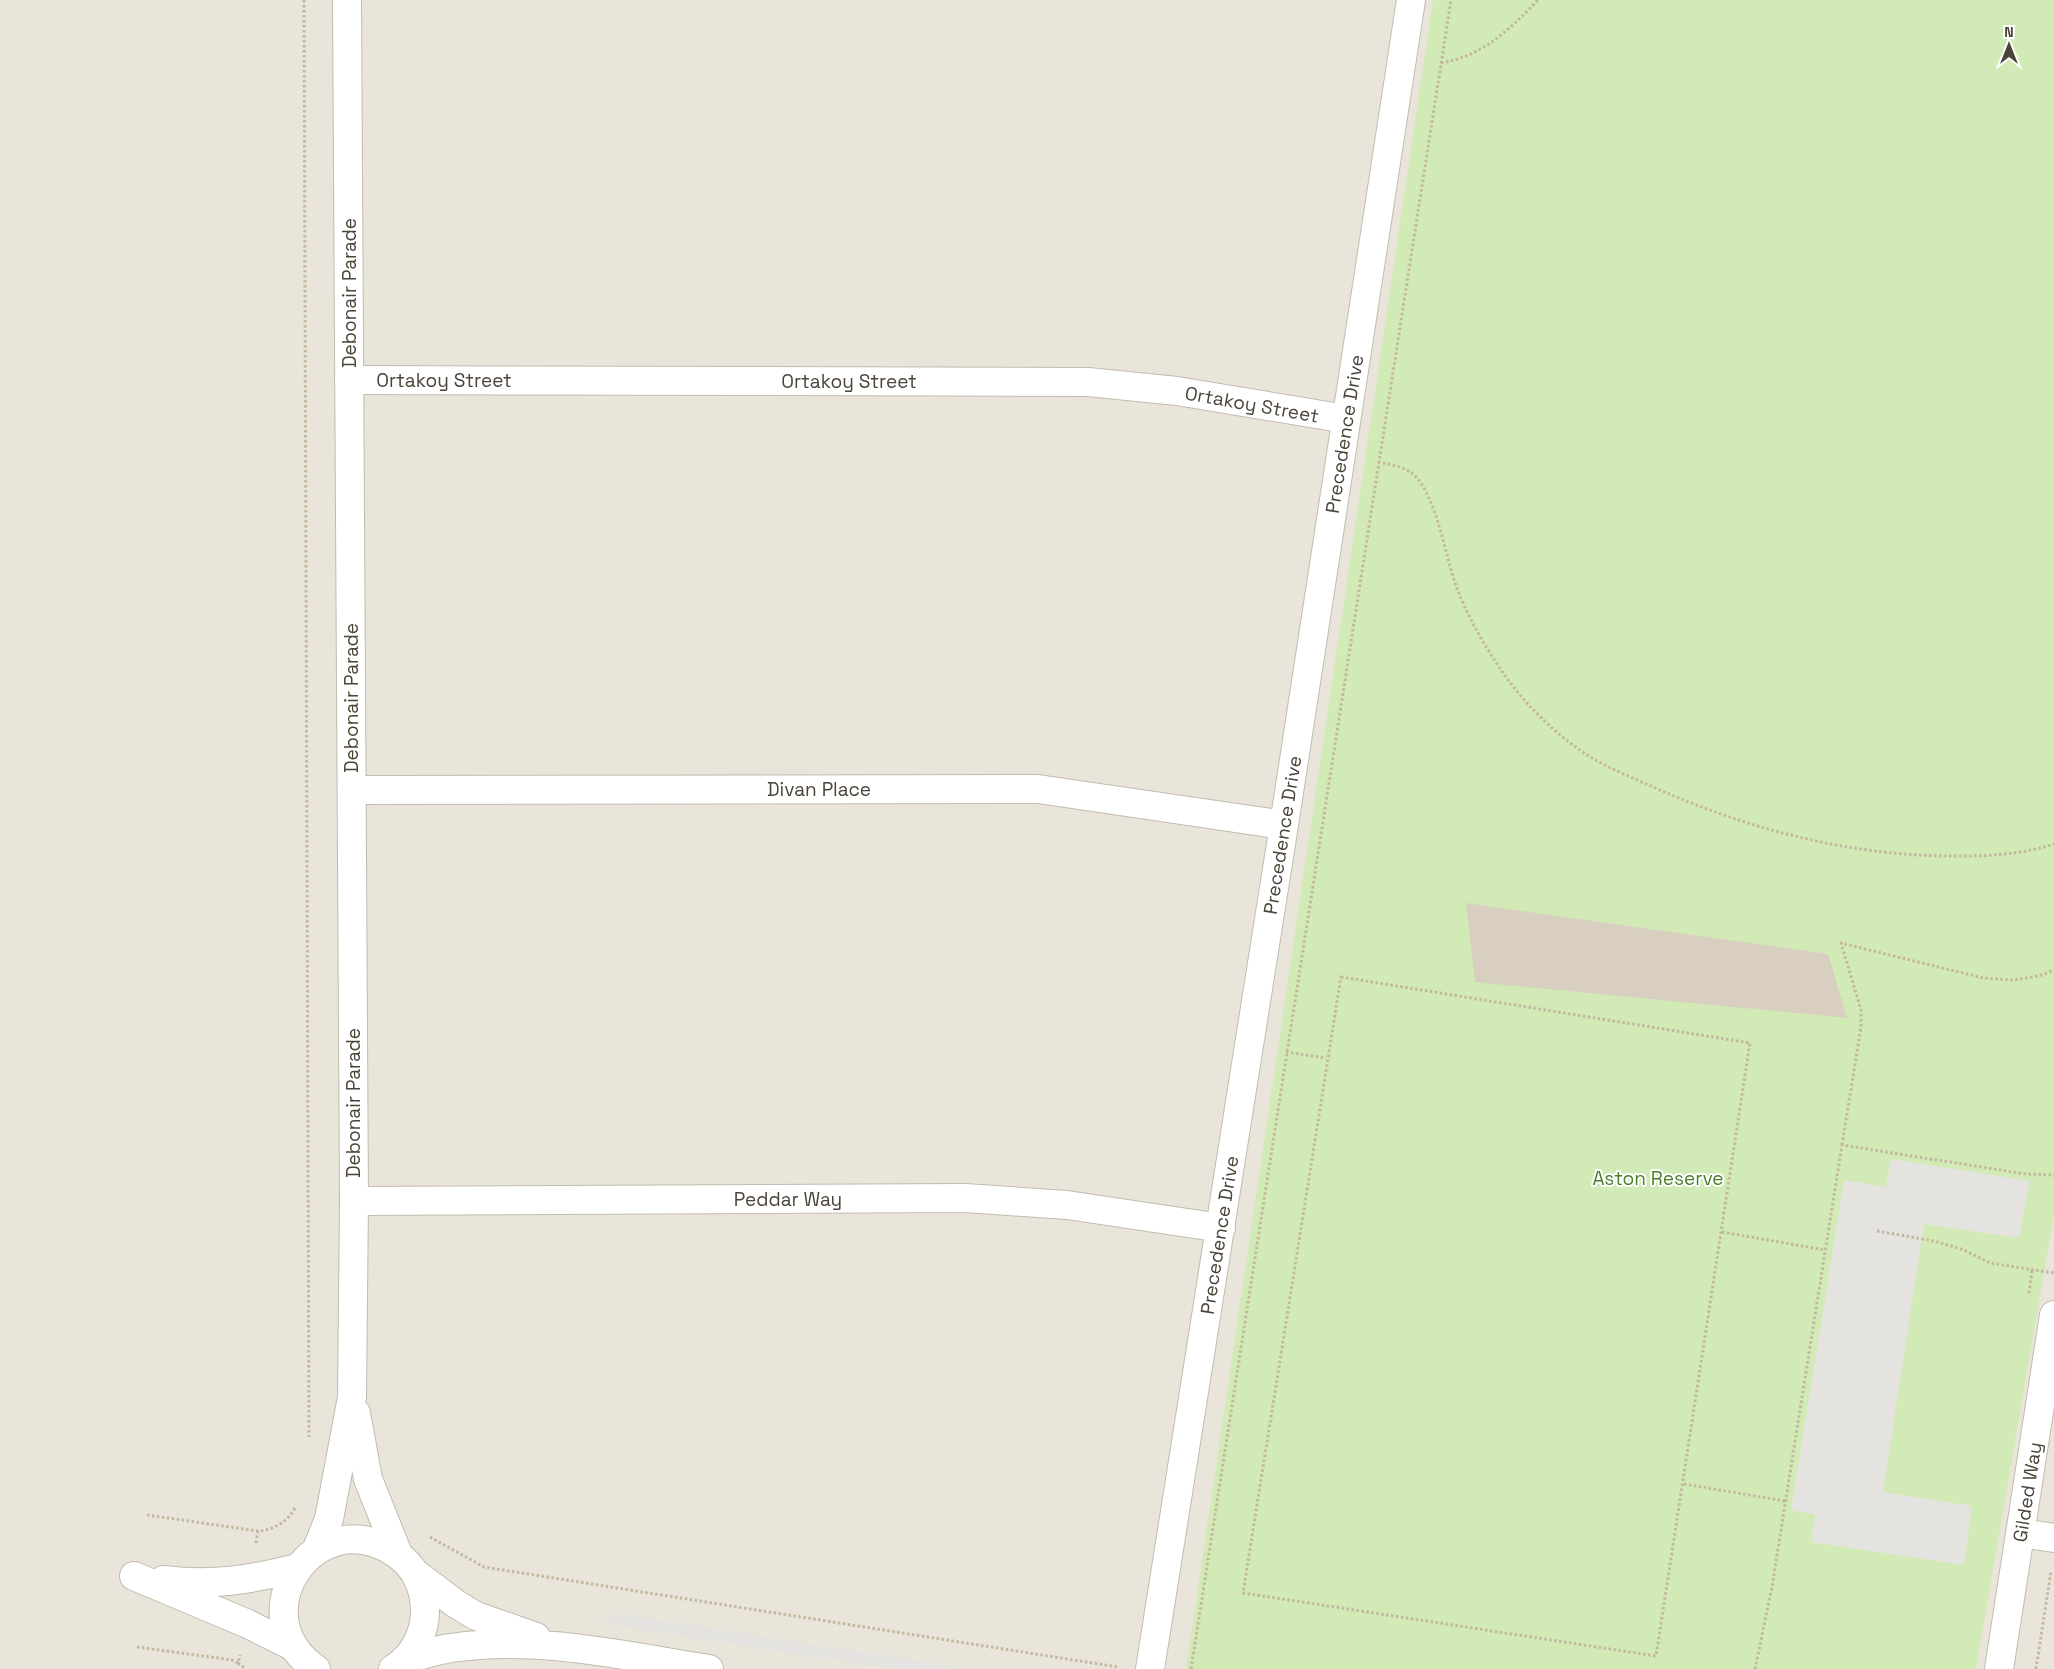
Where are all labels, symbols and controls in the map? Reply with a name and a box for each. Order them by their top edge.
north arrow [1984,20,2034,70]
text: N [2004,23,2014,41]
street label: Debonair Parade [337,218,362,368]
street label: Precedence Drive [1320,353,1369,515]
street label: Ortakoy Street [376,368,512,393]
street label: Ortakoy Street [781,369,917,394]
street label: Ortakoy Street [1183,380,1321,429]
street label: Debonair Parade [339,623,364,773]
street label: Precedence Drive [1258,754,1307,916]
street label: Divan Place [767,777,871,802]
street label: Debonair Parade [341,1028,366,1178]
street label: Precedence Drive [1195,1154,1244,1316]
park label: Aston Reserve [1592,1166,1724,1191]
street label: Peddar Way [734,1187,842,1212]
street label: Gilded Way [2007,1440,2048,1544]

